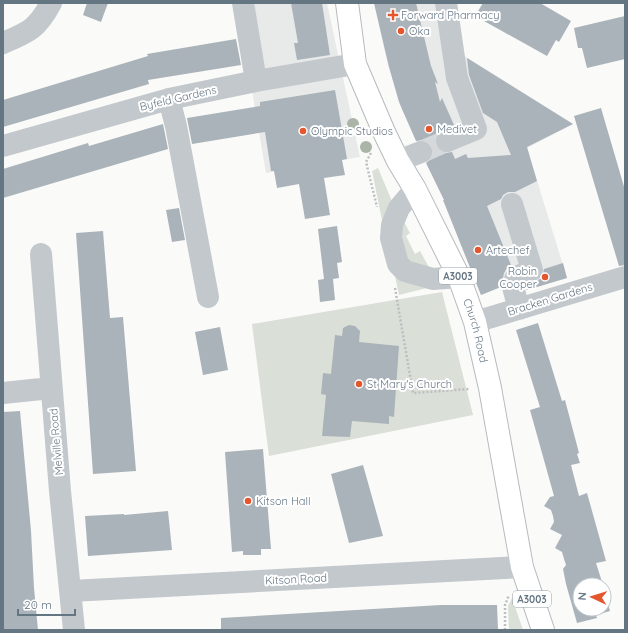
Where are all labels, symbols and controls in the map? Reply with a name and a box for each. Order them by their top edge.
place label: Forward Pharmacy [401,8,499,22]
marker: Forward Pharmacy [388,10,398,20]
place label: Oka [409,24,430,38]
marker: Oka [396,26,406,36]
street label: Byfeld Gardens [138,82,218,114]
place label: Medivet [437,122,477,136]
place label: Olympic Studios [311,124,393,138]
marker: Medivet [424,124,434,134]
marker: Olympic Studios [298,126,308,136]
place label: Artechef [486,243,529,257]
marker: Artechef [473,245,483,255]
place label: Robin Cooper [499,264,538,291]
road number: A3003 [439,268,477,284]
marker: Robin Cooper [540,272,550,282]
street label: Bracken Gardens [506,279,594,319]
street label: Church Road [460,297,491,364]
place label: St Mary's Church [367,377,452,391]
marker: St Mary's Church [354,379,364,389]
street label: Melville Road [46,408,66,476]
place label: Kitson Hall [256,494,311,508]
marker: Kitson Hall [243,496,253,506]
street label: Kitson Road [265,570,327,588]
north arrow [572,577,612,617]
scale bar [18,591,75,617]
road number: A3003 [513,591,551,607]
text: N [575,592,589,601]
text: 20 m [24,597,52,612]

